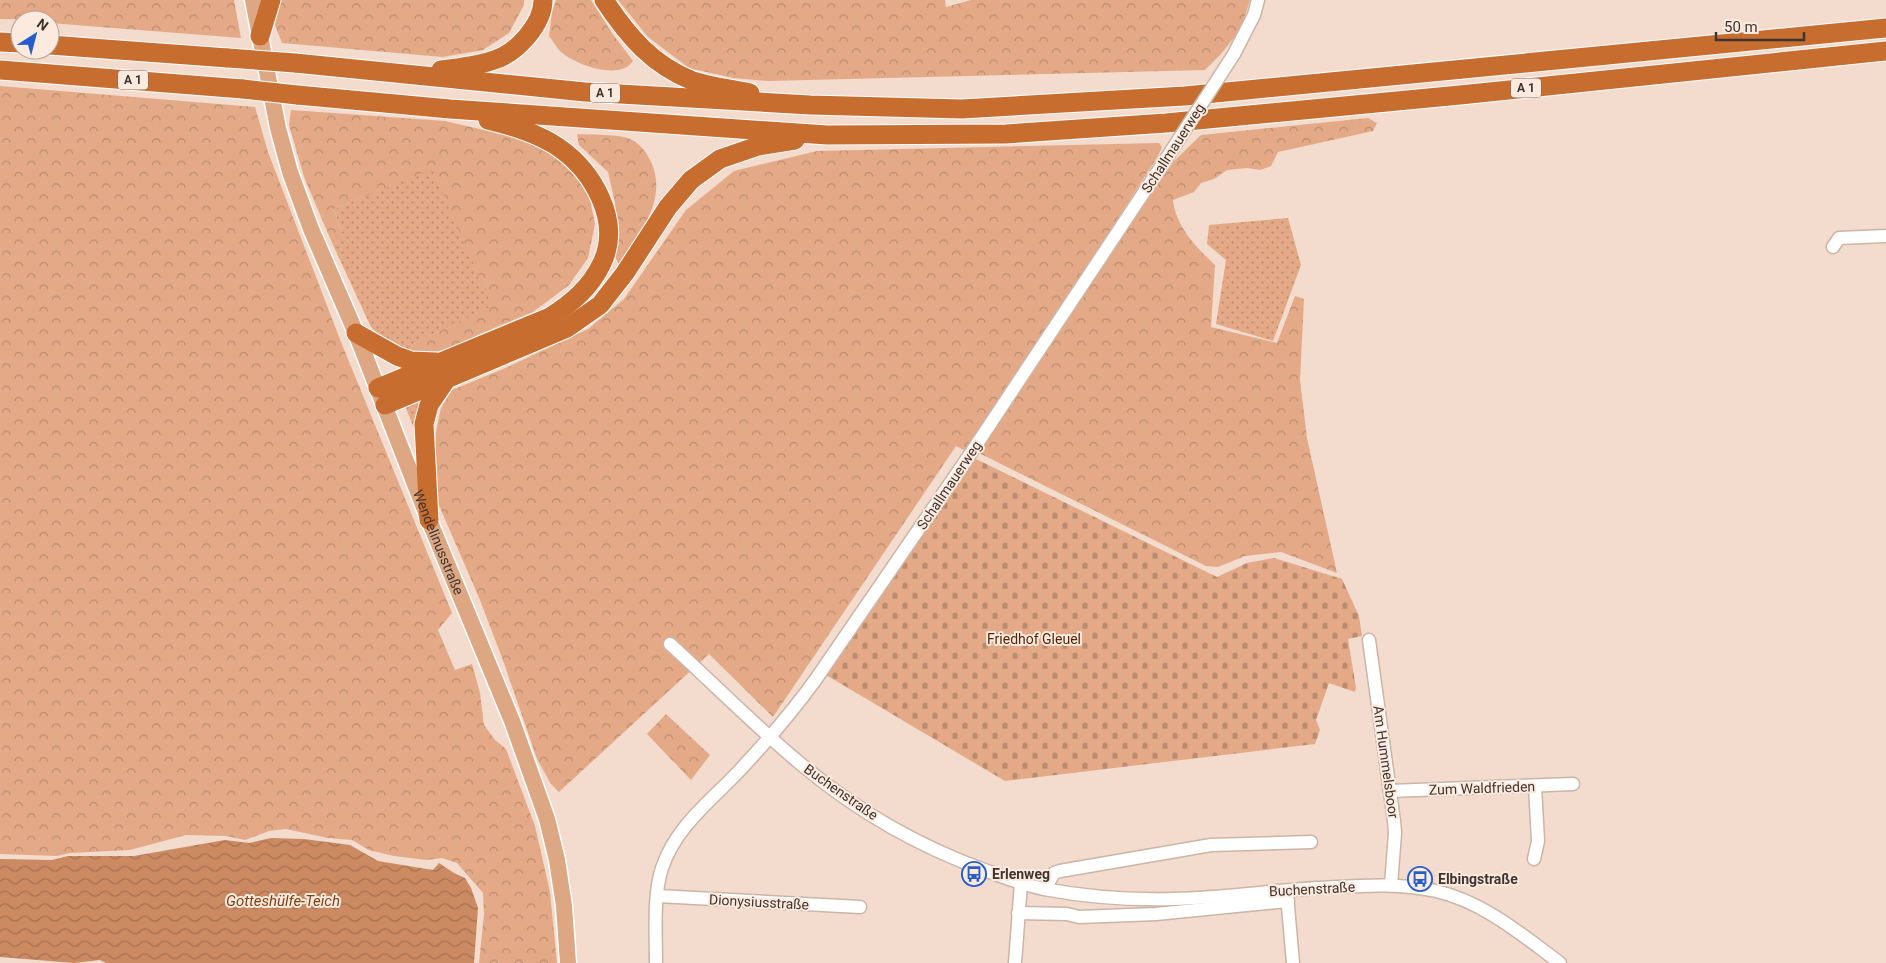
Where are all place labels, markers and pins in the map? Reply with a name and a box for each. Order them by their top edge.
bus stop icon: Erlenweg [961,861,987,887]
place label: Erlenweg [992,866,1050,882]
bus stop icon: Elbingstraße [1407,866,1433,892]
place label: Elbingstraße [1438,871,1518,887]

